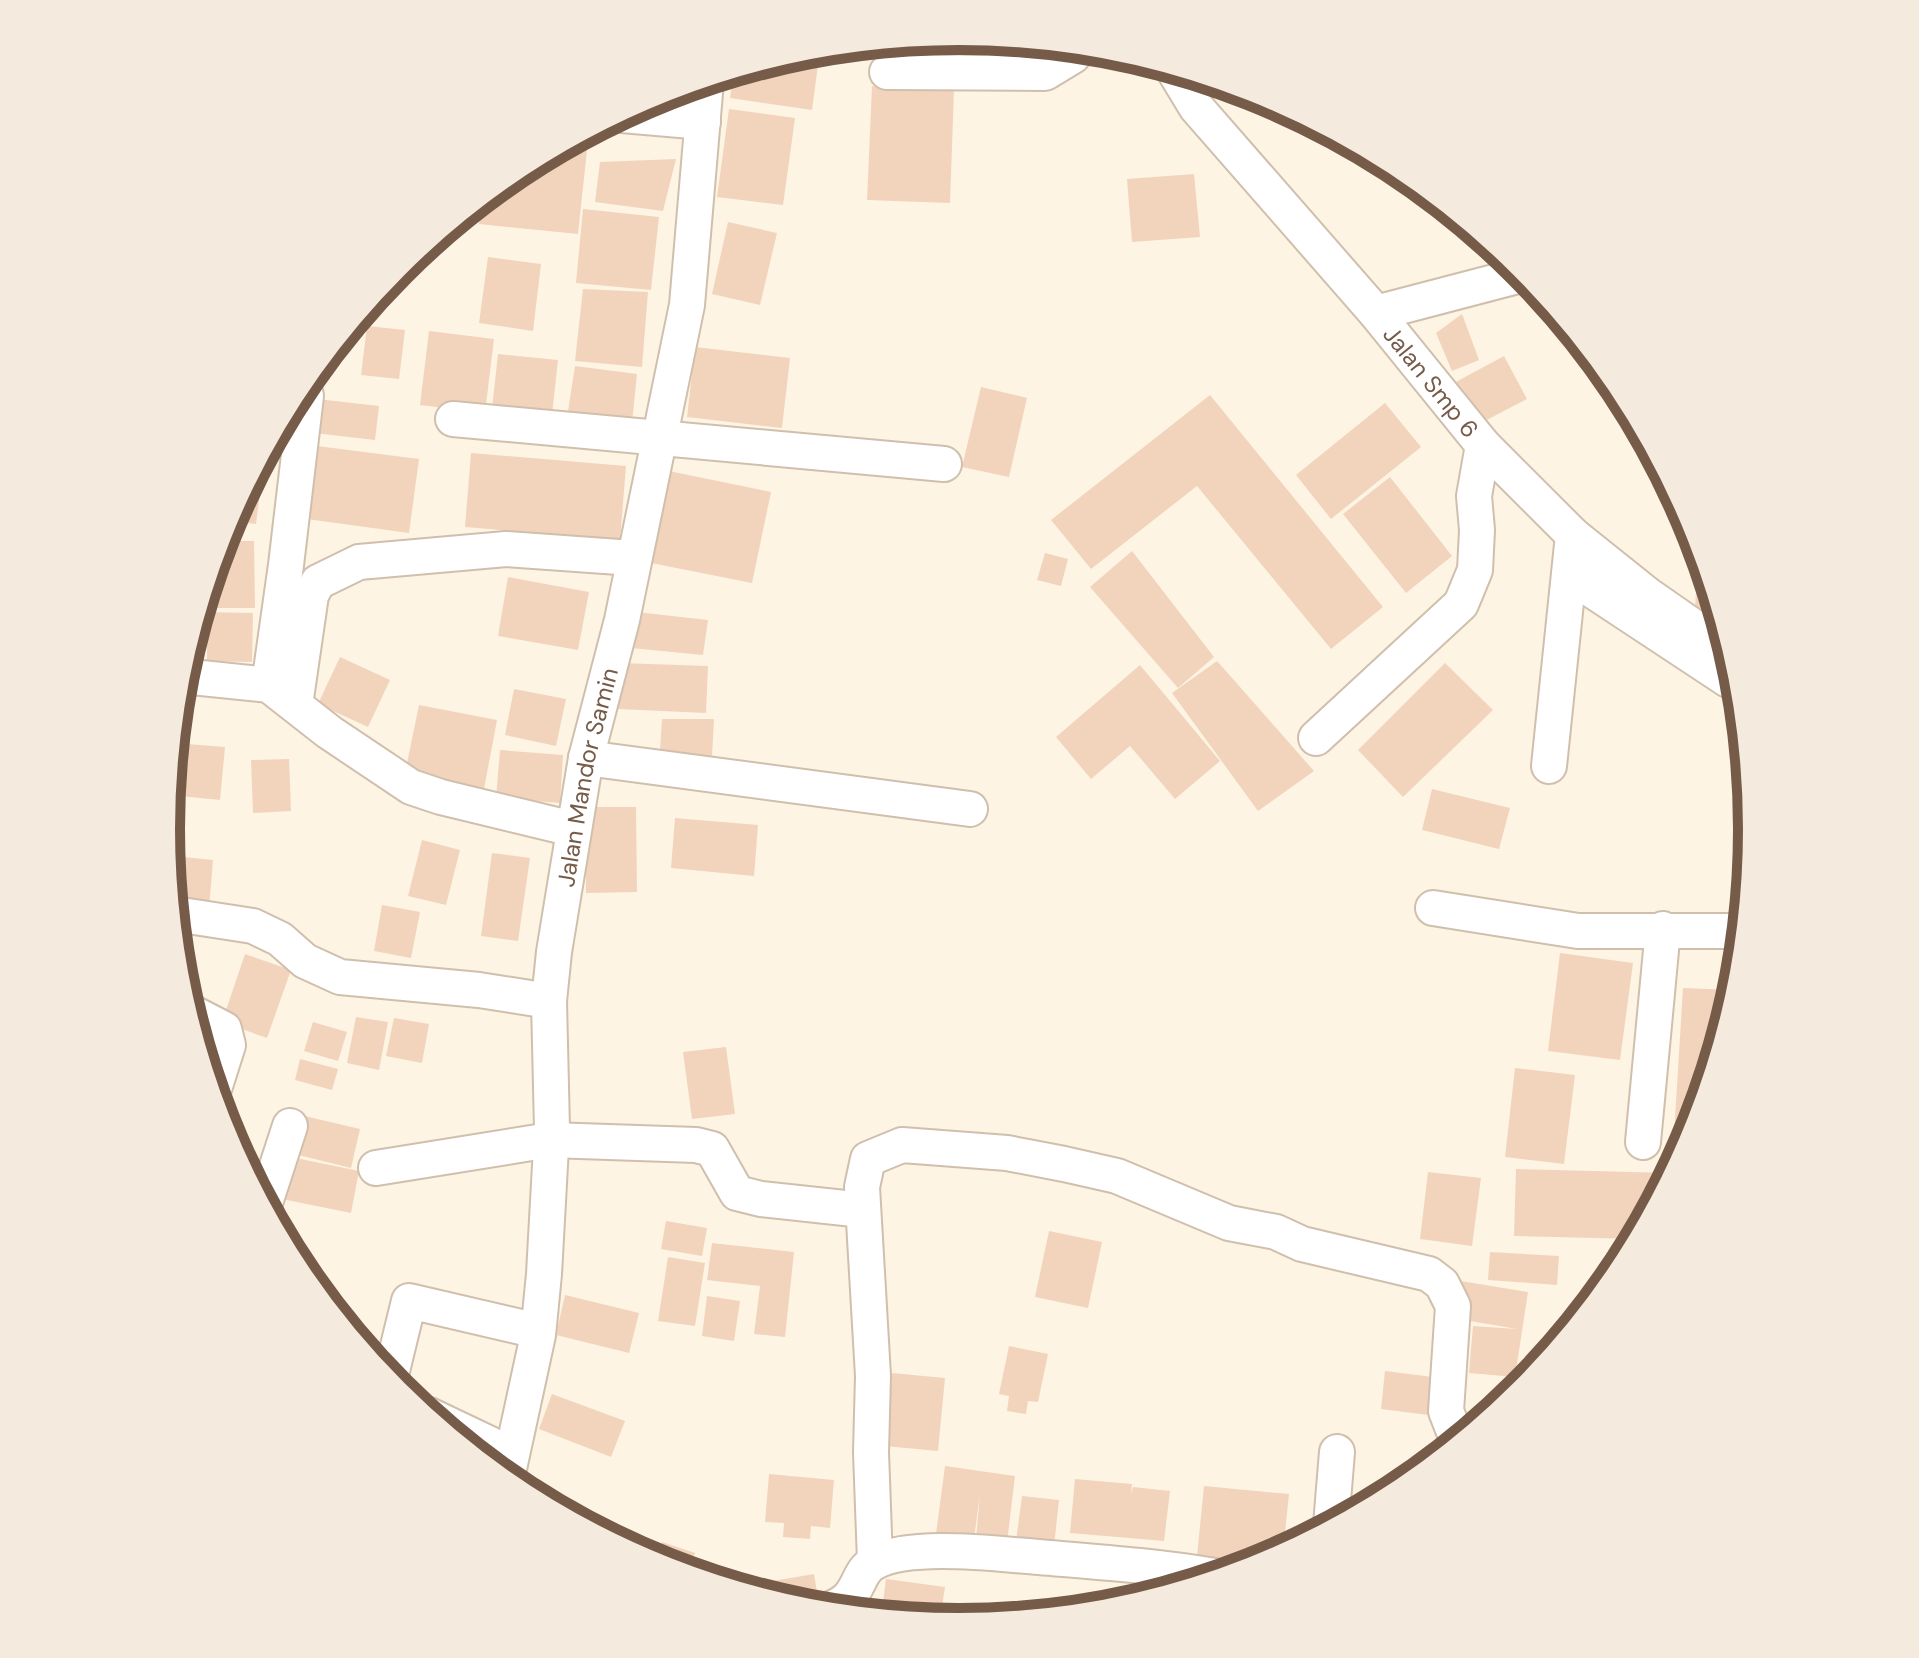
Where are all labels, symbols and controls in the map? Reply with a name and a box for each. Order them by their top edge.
street label: Jalan Smp 6 [1377,319,1486,444]
street label: Jalan Mandor Samin [549,664,624,889]

